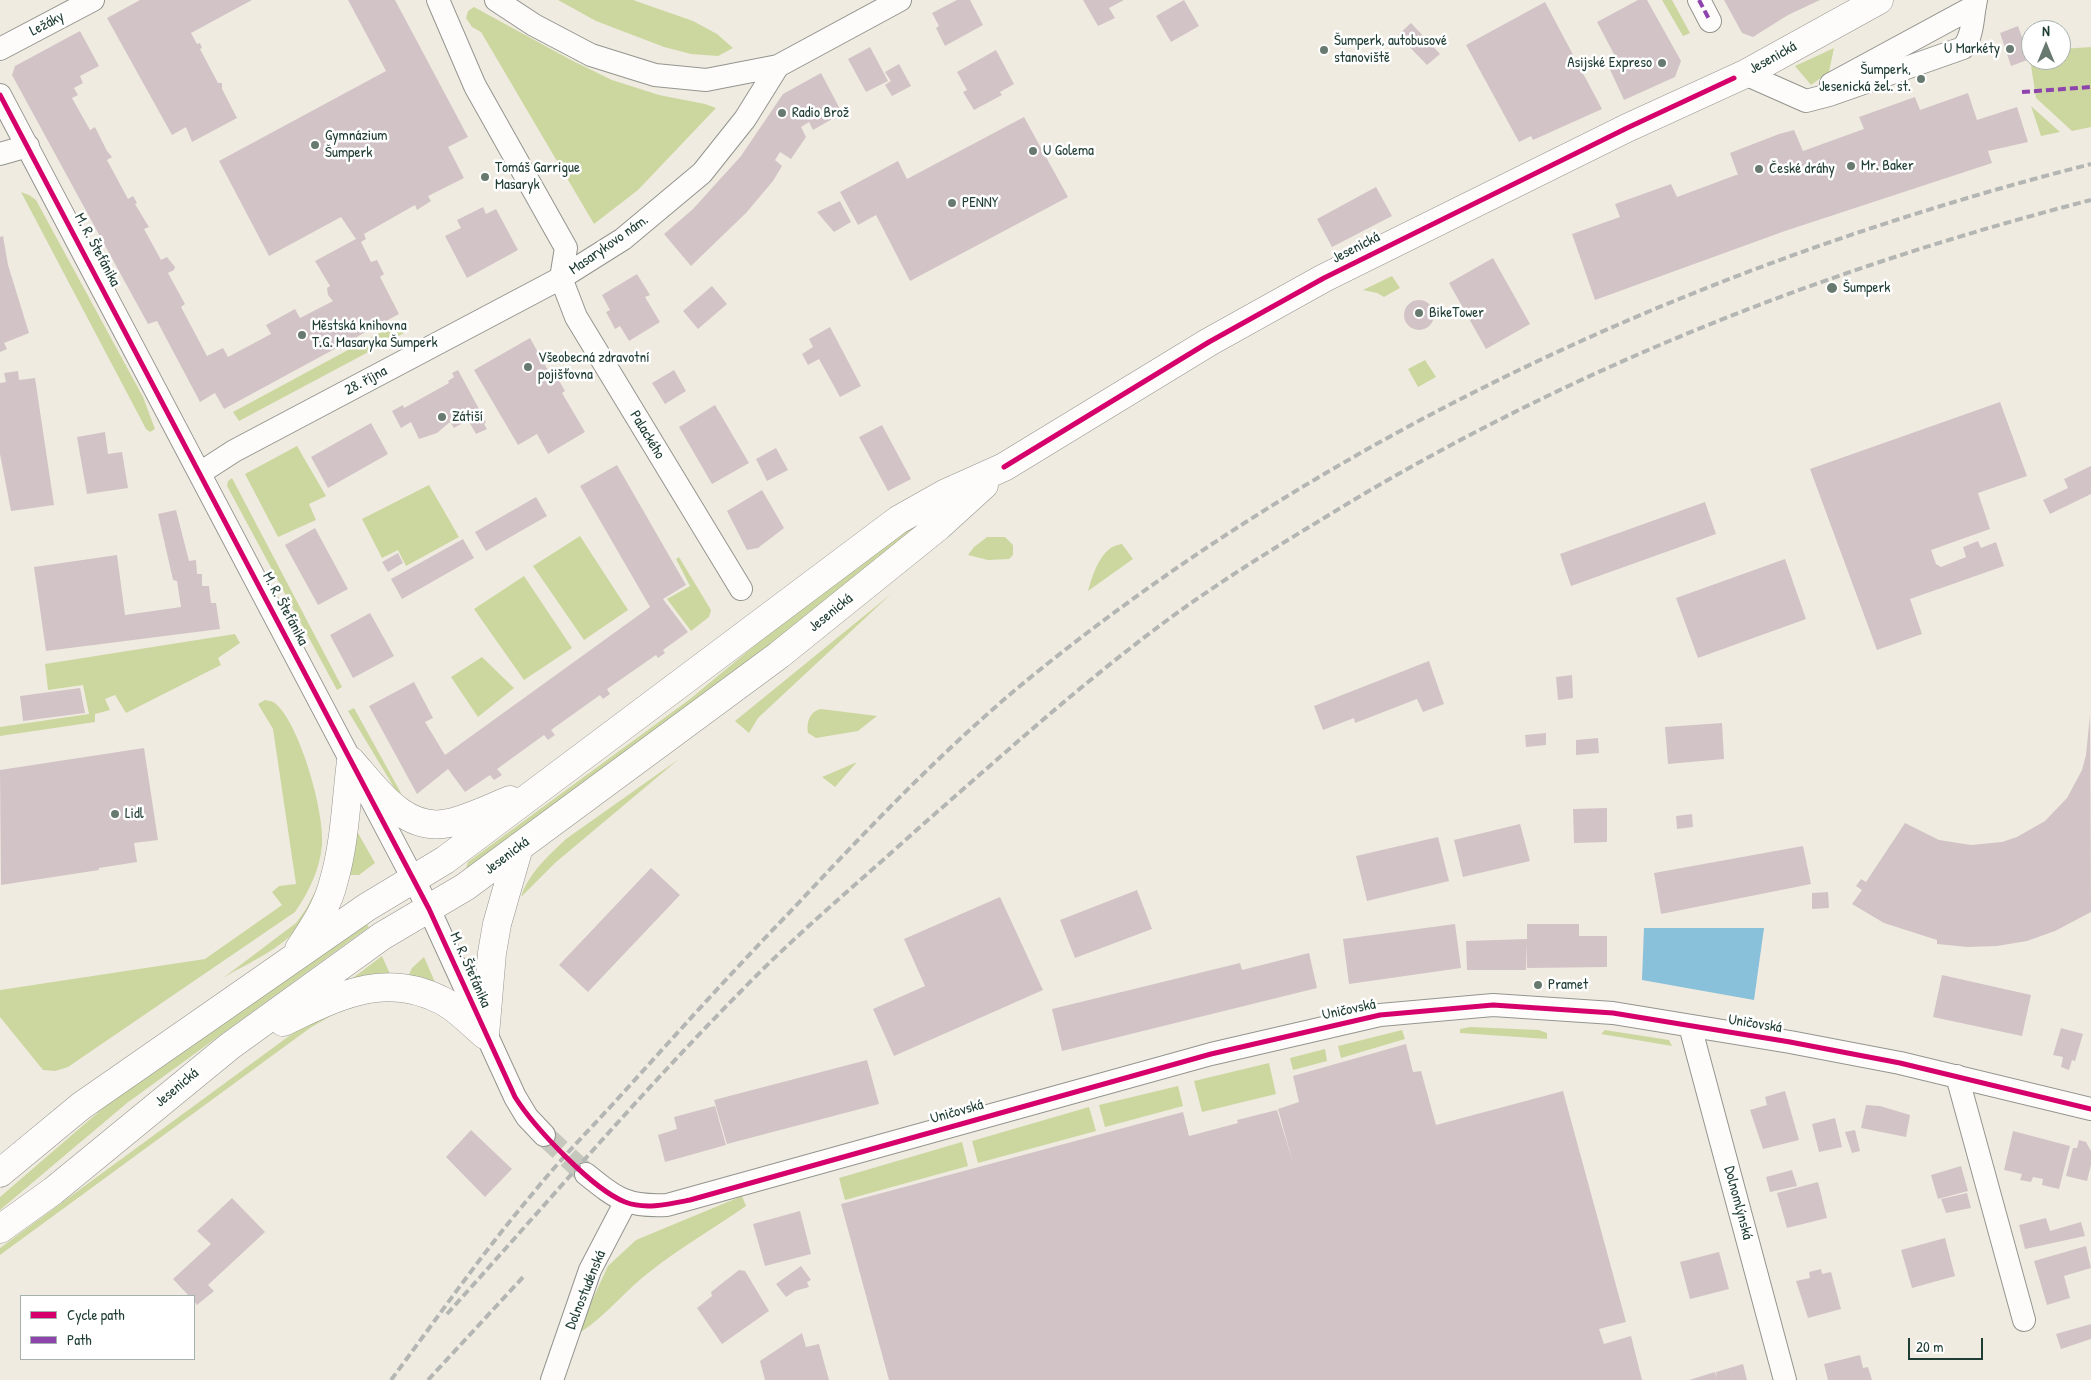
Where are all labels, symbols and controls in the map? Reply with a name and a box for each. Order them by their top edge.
street label: Ležáky [27,8,67,40]
north arrow [2021,20,2071,70]
text: N [2042,21,2050,40]
place label: Šumperk, autobusové stanoviště [1334,32,1447,67]
street label: Jesenická [1746,38,1800,78]
place label: U Markéty [1944,40,2000,58]
marker: U Markéty [2004,43,2016,55]
marker: Šumperk, autobusové stanoviště [1318,44,1330,56]
place label: Asijské Expreso [1567,54,1652,72]
marker: Asijské Expreso [1656,57,1668,69]
place label: Šumperk, Jesenická žel. st. [1819,61,1911,96]
marker: Šumperk, Jesenická žel. st. [1915,73,1927,85]
place label: Radio Brož [792,104,849,122]
marker: Radio Brož [776,107,788,119]
place label: Gymnázium Šumperk [325,127,387,162]
marker: Gymnázium Šumperk [309,139,321,151]
place label: U Golema [1043,142,1094,160]
marker: U Golema [1027,145,1039,157]
place label: Mr. Baker [1861,157,1914,175]
place label: Tomáš Garrigue Masaryk [495,159,580,194]
place label: České dráhy [1769,160,1835,178]
marker: Mr. Baker [1845,160,1857,172]
marker: České dráhy [1753,163,1765,175]
marker: Tomáš Garrigue Masaryk [479,171,491,183]
place label: PENNY [962,194,998,212]
marker: PENNY [946,197,958,209]
street label: M. R. Štefánika [70,210,124,290]
street label: Masarykovo nám. [566,211,652,279]
street label: Jesenická [1329,228,1383,268]
place label: Šumperk [1843,279,1890,297]
marker: Šumperk [1825,281,1839,295]
place label: BikeTower [1429,304,1484,322]
marker: BikeTower [1413,307,1425,319]
place label: Městská knihovna T.G. Masaryka Šumperk [312,317,438,352]
marker: Městská knihovna T.G. Masaryka Šumperk [296,329,308,341]
place label: Všeobecná zdravotní pojišťovna [538,349,650,384]
marker: Všeobecná zdravotní pojišťovna [522,361,534,373]
street label: 28. října [342,362,390,400]
place label: Zátiší [452,408,483,426]
street label: Palackého [626,408,668,462]
marker: Zátiší [436,411,448,423]
street label: M. R. Štefánika [258,569,312,649]
street label: Jesenická [805,590,857,636]
place label: Lidl [125,805,144,823]
marker: Lidl [109,808,121,820]
street label: Jesenická [481,833,533,879]
street label: M. R. Štefánika [445,930,495,1010]
place label: Pramet [1548,976,1588,994]
marker: Pramet [1532,979,1544,991]
street label: Uničovská [1321,996,1377,1024]
street label: Uničovská [1727,1011,1783,1037]
street label: Jesenická [152,1065,202,1111]
street label: Uničovská [929,1096,985,1128]
street label: Dolnomlýnská [1720,1164,1756,1242]
street label: Dolnostudénská [562,1248,610,1332]
legend [20,1295,195,1360]
text: Cycle path [67,1304,125,1325]
scale bar [1911,1328,1986,1360]
text: Path [67,1329,92,1350]
text: 20 m [1916,1336,1943,1357]

